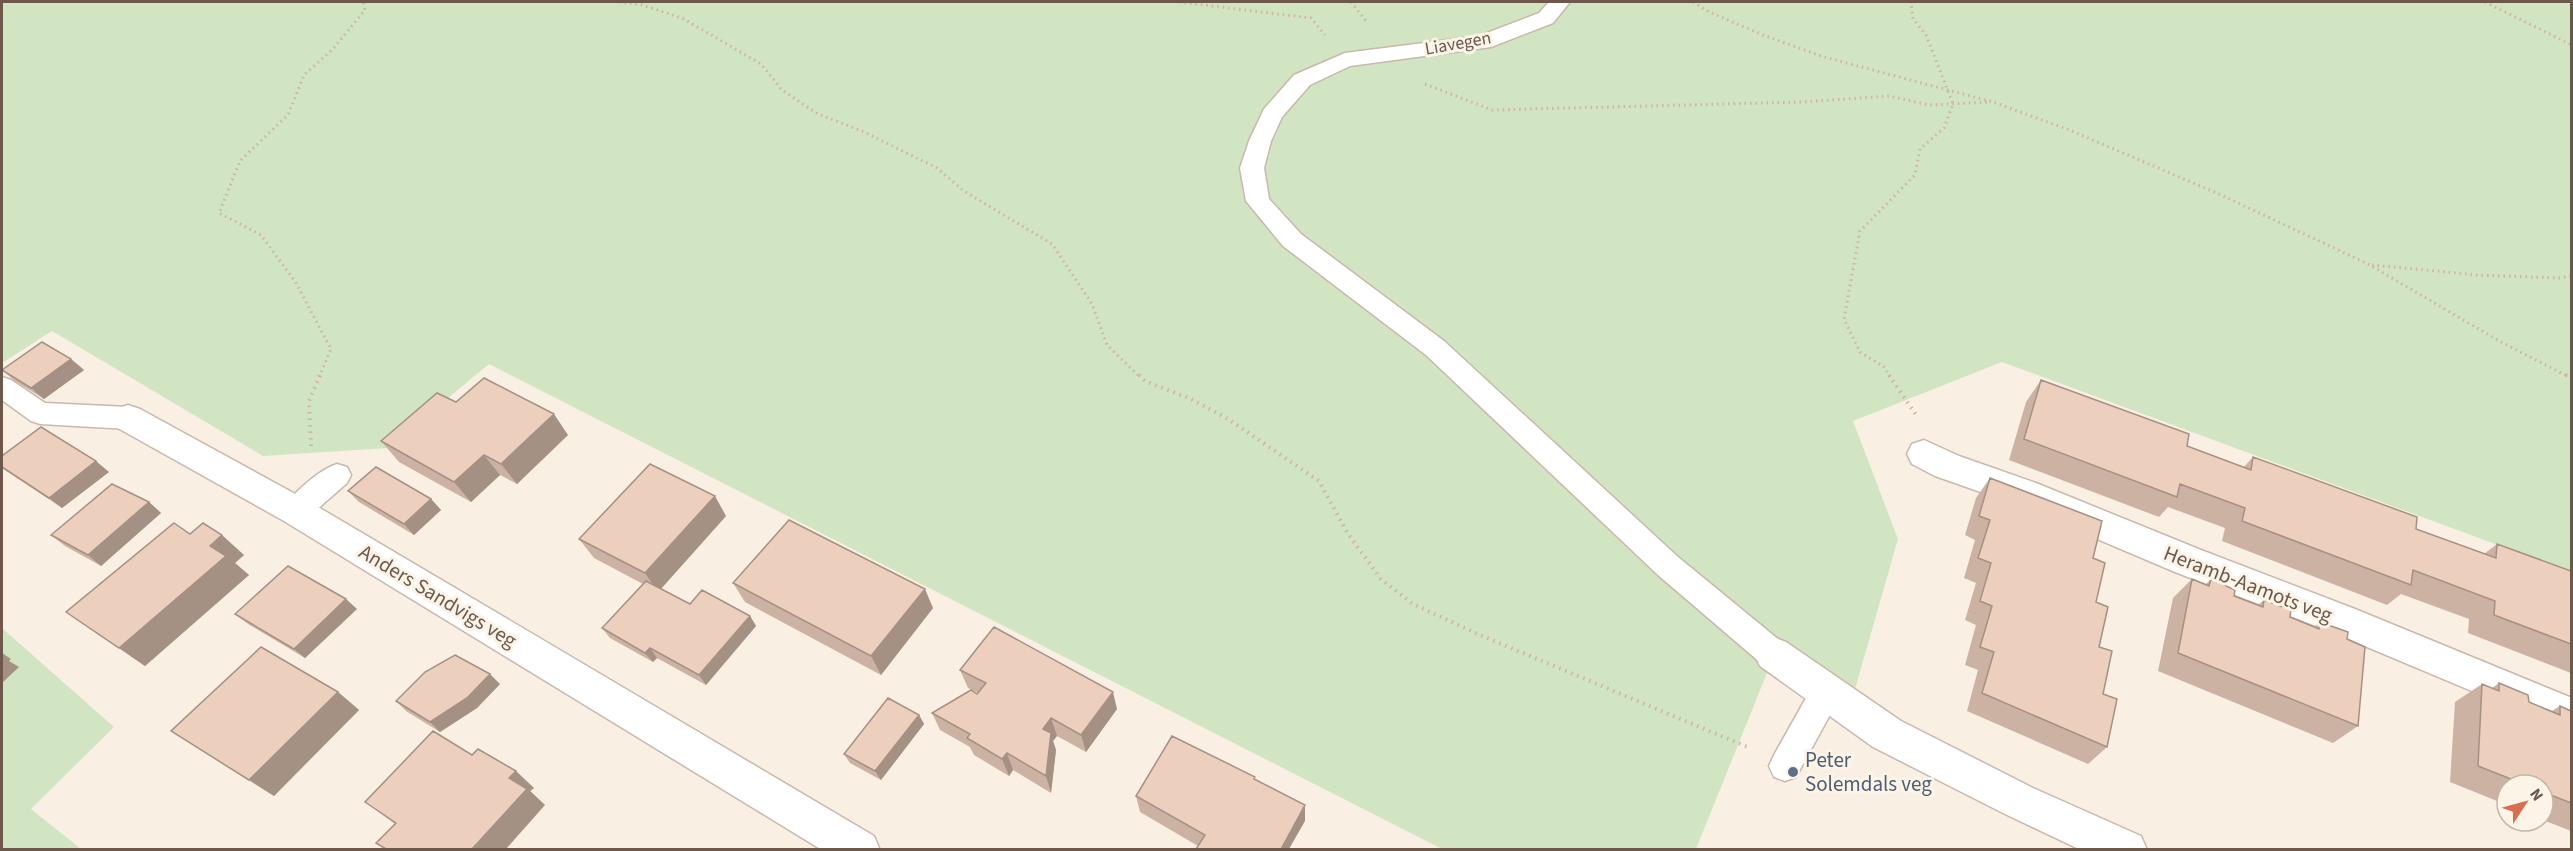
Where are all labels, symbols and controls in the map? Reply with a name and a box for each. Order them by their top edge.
street label: Liavegen [1423,25,1493,62]
street label: Anders Sandvigs veg [353,537,523,655]
street label: Heramb-Aamots veg [2159,538,2337,630]
place label: Peter Solemdals veg [1805,745,1932,799]
marker: Peter Solemdals veg [1786,765,1800,779]
north arrow [2495,773,2555,833]
text: N [2524,784,2548,806]

